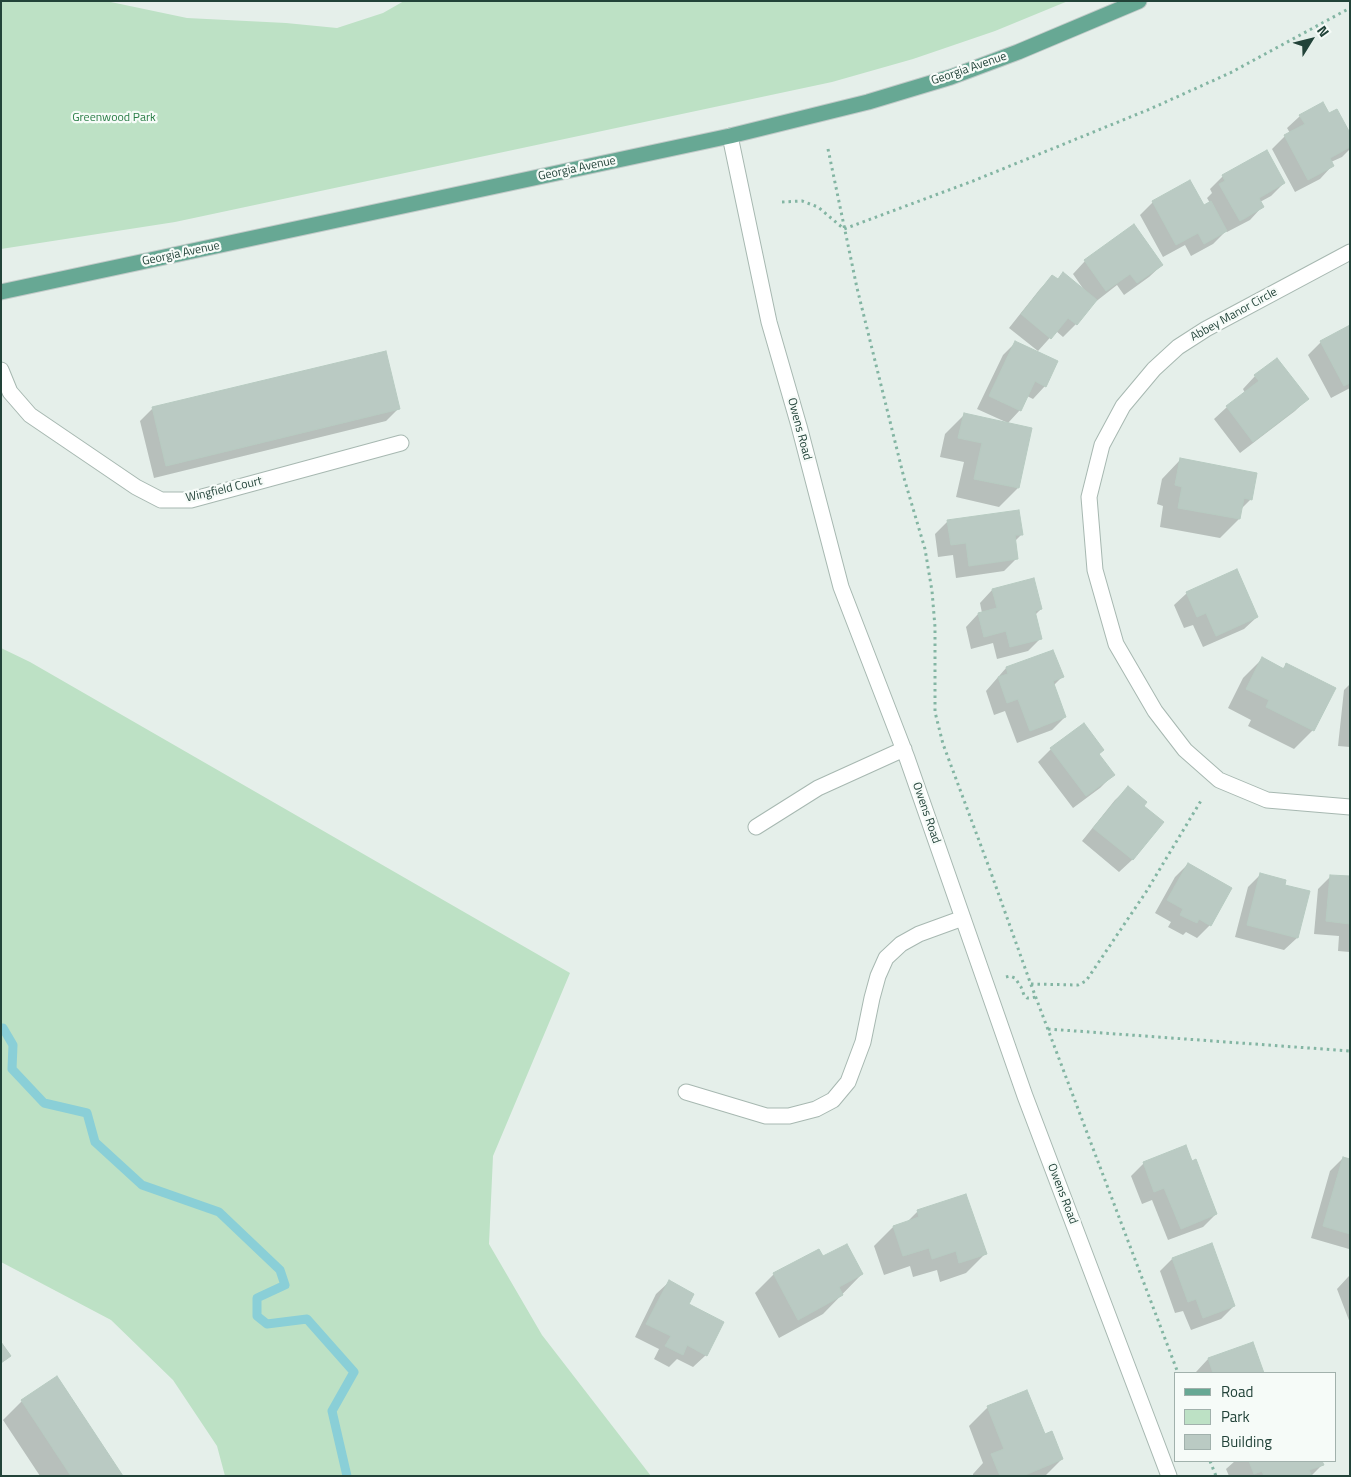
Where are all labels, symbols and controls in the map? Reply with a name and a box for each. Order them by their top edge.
north arrow [1286,15,1336,65]
text: N [1312,21,1335,41]
street label: Georgia Avenue [929,49,1009,89]
park label: Greenwood Park [72,111,156,125]
street label: Georgia Avenue [537,154,617,184]
street label: Georgia Avenue [141,239,221,269]
street label: Abbey Manor Circle [1188,285,1280,345]
street label: Owens Road [784,396,814,462]
street label: Wingfield Court [184,474,264,506]
street label: Owens Road [909,781,943,845]
street label: Owens Road [1044,1162,1080,1226]
legend [1174,1372,1336,1462]
text: Road [1221,1380,1253,1403]
text: Park [1221,1405,1250,1428]
text: Building [1221,1430,1272,1453]

